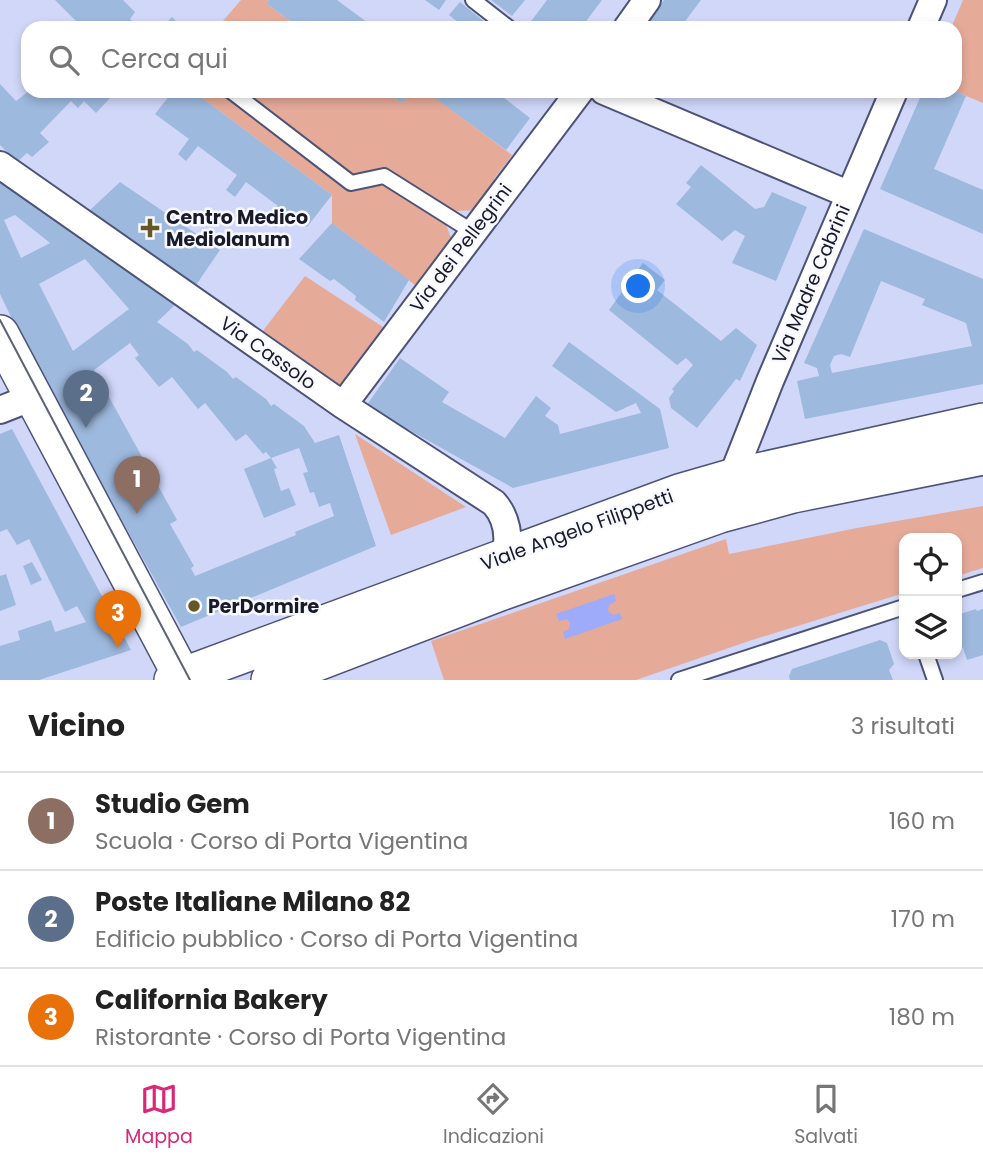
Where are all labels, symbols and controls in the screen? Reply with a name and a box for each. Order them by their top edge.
search box [21,21,962,98]
icon: search [45,41,83,79]
text: Cerca qui [101,41,228,77]
street label: Via dei Pellegrini [404,178,518,318]
street label: Via Madre Cabrini [765,200,857,368]
place label: Centro Medico Mediolanum [166,204,308,253]
marker: Centro Medico Mediolanum [140,218,160,238]
your location [621,269,655,303]
street label: Via Cassolo [214,310,322,396]
pin: 2 [63,370,109,428]
pin: 1 [114,456,160,514]
street label: Viale Angelo Filippetti [477,483,677,577]
map controls [899,533,962,659]
button: locate [899,533,962,596]
pin: 3 [95,590,141,648]
place label: PerDormire [208,593,320,620]
button: layers [899,596,962,659]
marker: PerDormire [186,598,202,614]
text: Vicino [28,704,125,747]
text: 3 risultati [851,710,955,742]
text: Studio Gem [95,786,250,822]
text: 1 [47,805,55,837]
text: 160 m [889,805,955,837]
text: Scuola · Corso di Porta Vigentina [95,825,468,857]
text: Poste Italiane Milano 82 [95,884,410,920]
text: 2 [44,903,58,935]
text: 170 m [891,903,955,935]
text: Edificio pubblico · Corso di Porta Vigentina [95,923,578,955]
text: California Bakery [95,982,328,1018]
text: 3 [44,1001,58,1033]
text: 180 m [889,1001,955,1033]
text: Ristorante · Corso di Porta Vigentina [95,1021,506,1053]
tab: Mappa [125,1080,193,1151]
tab: Indicazioni [443,1080,544,1151]
tab: Salvati [794,1080,858,1151]

